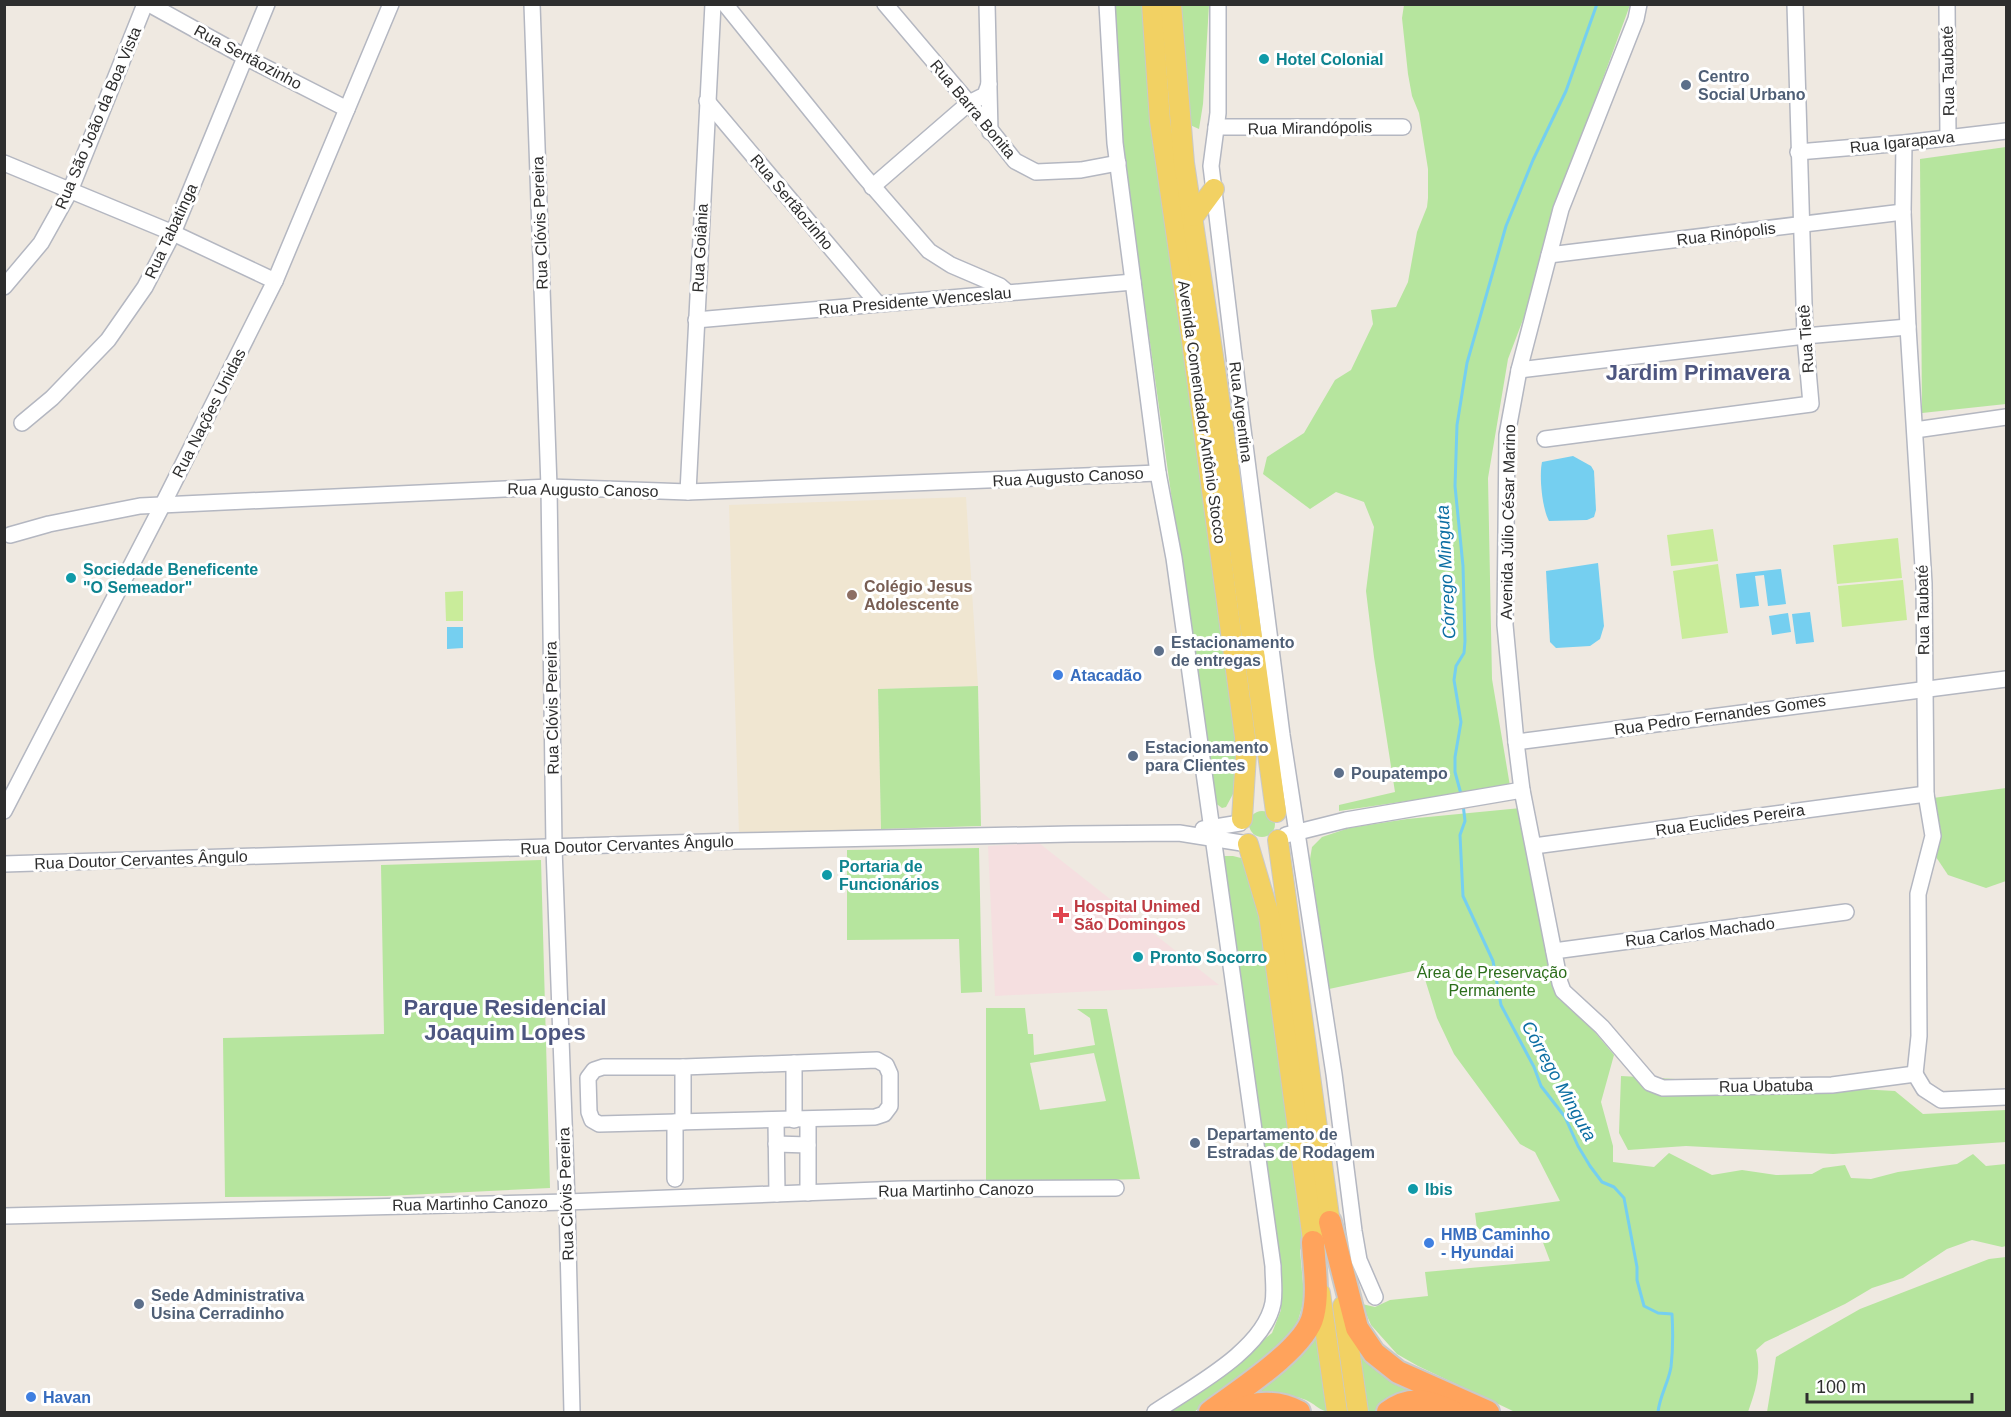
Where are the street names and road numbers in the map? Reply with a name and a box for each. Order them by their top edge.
street label: Rua Sertãozinho [191,22,305,93]
street label: Rua São João da Boa Vista [52,24,144,212]
street label: Rua Taubaté [1939,26,1957,116]
street label: Rua Barra Bonita [927,57,1019,162]
street label: Rua Mirandópolis [1248,118,1372,138]
street label: Rua Igarapava [1849,128,1955,156]
street label: Rua Sertãozinho [747,151,837,253]
street label: Rua Clóvis Pereira [529,156,551,290]
street label: Rua Tabatinga [142,181,200,281]
street label: Rua Goiânia [689,203,711,293]
street label: Rua Rinópolis [1676,219,1776,249]
street label: Avenida Comendador Antônio Stocco [1175,279,1229,545]
street label: Rua Presidente Wenceslau [818,284,1012,318]
street label: Rua Tietê [1795,304,1817,374]
street label: Rua Nações Unidas [169,346,249,480]
street label: Rua Argentina [1226,361,1256,463]
street label: Avenida Júlio César Marino [1498,424,1518,620]
street label: Rua Augusto Canoso [992,465,1144,489]
street label: Rua Augusto Canoso [507,480,659,500]
street label: Rua Taubaté [1914,565,1932,655]
street label: Rua Clóvis Pereira [542,641,562,775]
street label: Rua Pedro Fernandes Gomes [1613,692,1827,738]
street label: Rua Euclides Pereira [1654,801,1806,839]
street label: Rua Doutor Cervantes Ângulo [520,832,734,857]
street label: Rua Doutor Cervantes Ângulo [34,847,248,872]
street label: Rua Carlos Machado [1624,914,1776,950]
street label: Rua Ubatuba [1719,1077,1813,1095]
street label: Rua Clóvis Pereira [555,1127,577,1261]
street label: Rua Martinho Canozo [878,1180,1034,1200]
street label: Rua Martinho Canozo [392,1194,548,1214]

